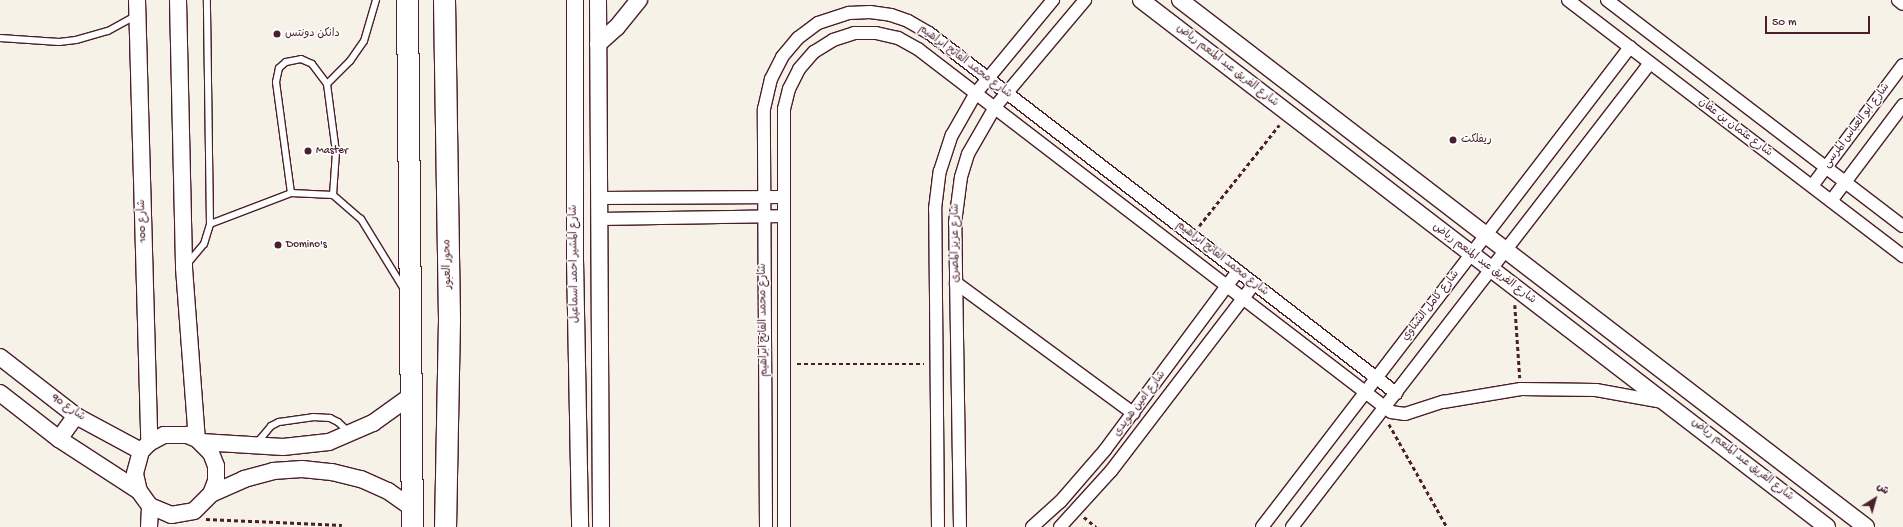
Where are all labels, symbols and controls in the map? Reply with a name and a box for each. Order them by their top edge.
scale bar [1767,8,1872,34]
text: 50 m [1772,16,1797,30]
street label: شارع الفريق عبد المنعم رياض [1173,22,1281,110]
street label: شارع محمد الفاتح ابراهيم [916,23,1014,101]
place label: دانكن دونتس [285,27,340,41]
marker: دانكن دونتس [272,29,282,39]
street label: شارع ابو العباس المرسى [1821,81,1893,171]
street label: شارع عثمان بن عفان [1695,96,1775,160]
place label: ريفلكت [1461,133,1492,147]
marker: ريفلكت [1448,135,1458,145]
place label: Master [316,144,348,158]
marker: Master [303,146,313,156]
street label: شارع 100 [136,199,150,243]
street label: شارع عزيز المصرى [949,203,963,283]
street label: شارع المشير احمد اسماعيل [567,205,583,323]
street label: شارع محمد الفاتح ابراهيم [1173,219,1271,299]
street label: شارع الفريق عبد المنعم رياض [1430,221,1538,307]
place label: Domino's [286,238,327,252]
street label: محور العبور [441,239,455,289]
marker: Domino's [273,240,283,250]
street label: شارع محمد الفاتح ابراهيم [756,263,772,377]
street label: شارع كامل الشناوي [1399,268,1463,344]
street label: شارع امين هويدى [1111,369,1169,439]
street label: شارع 90 [49,392,87,424]
street label: شارع الفريق عبد المنعم رياض [1688,416,1796,504]
north arrow [1855,479,1895,519]
text: ش [1874,481,1891,498]

